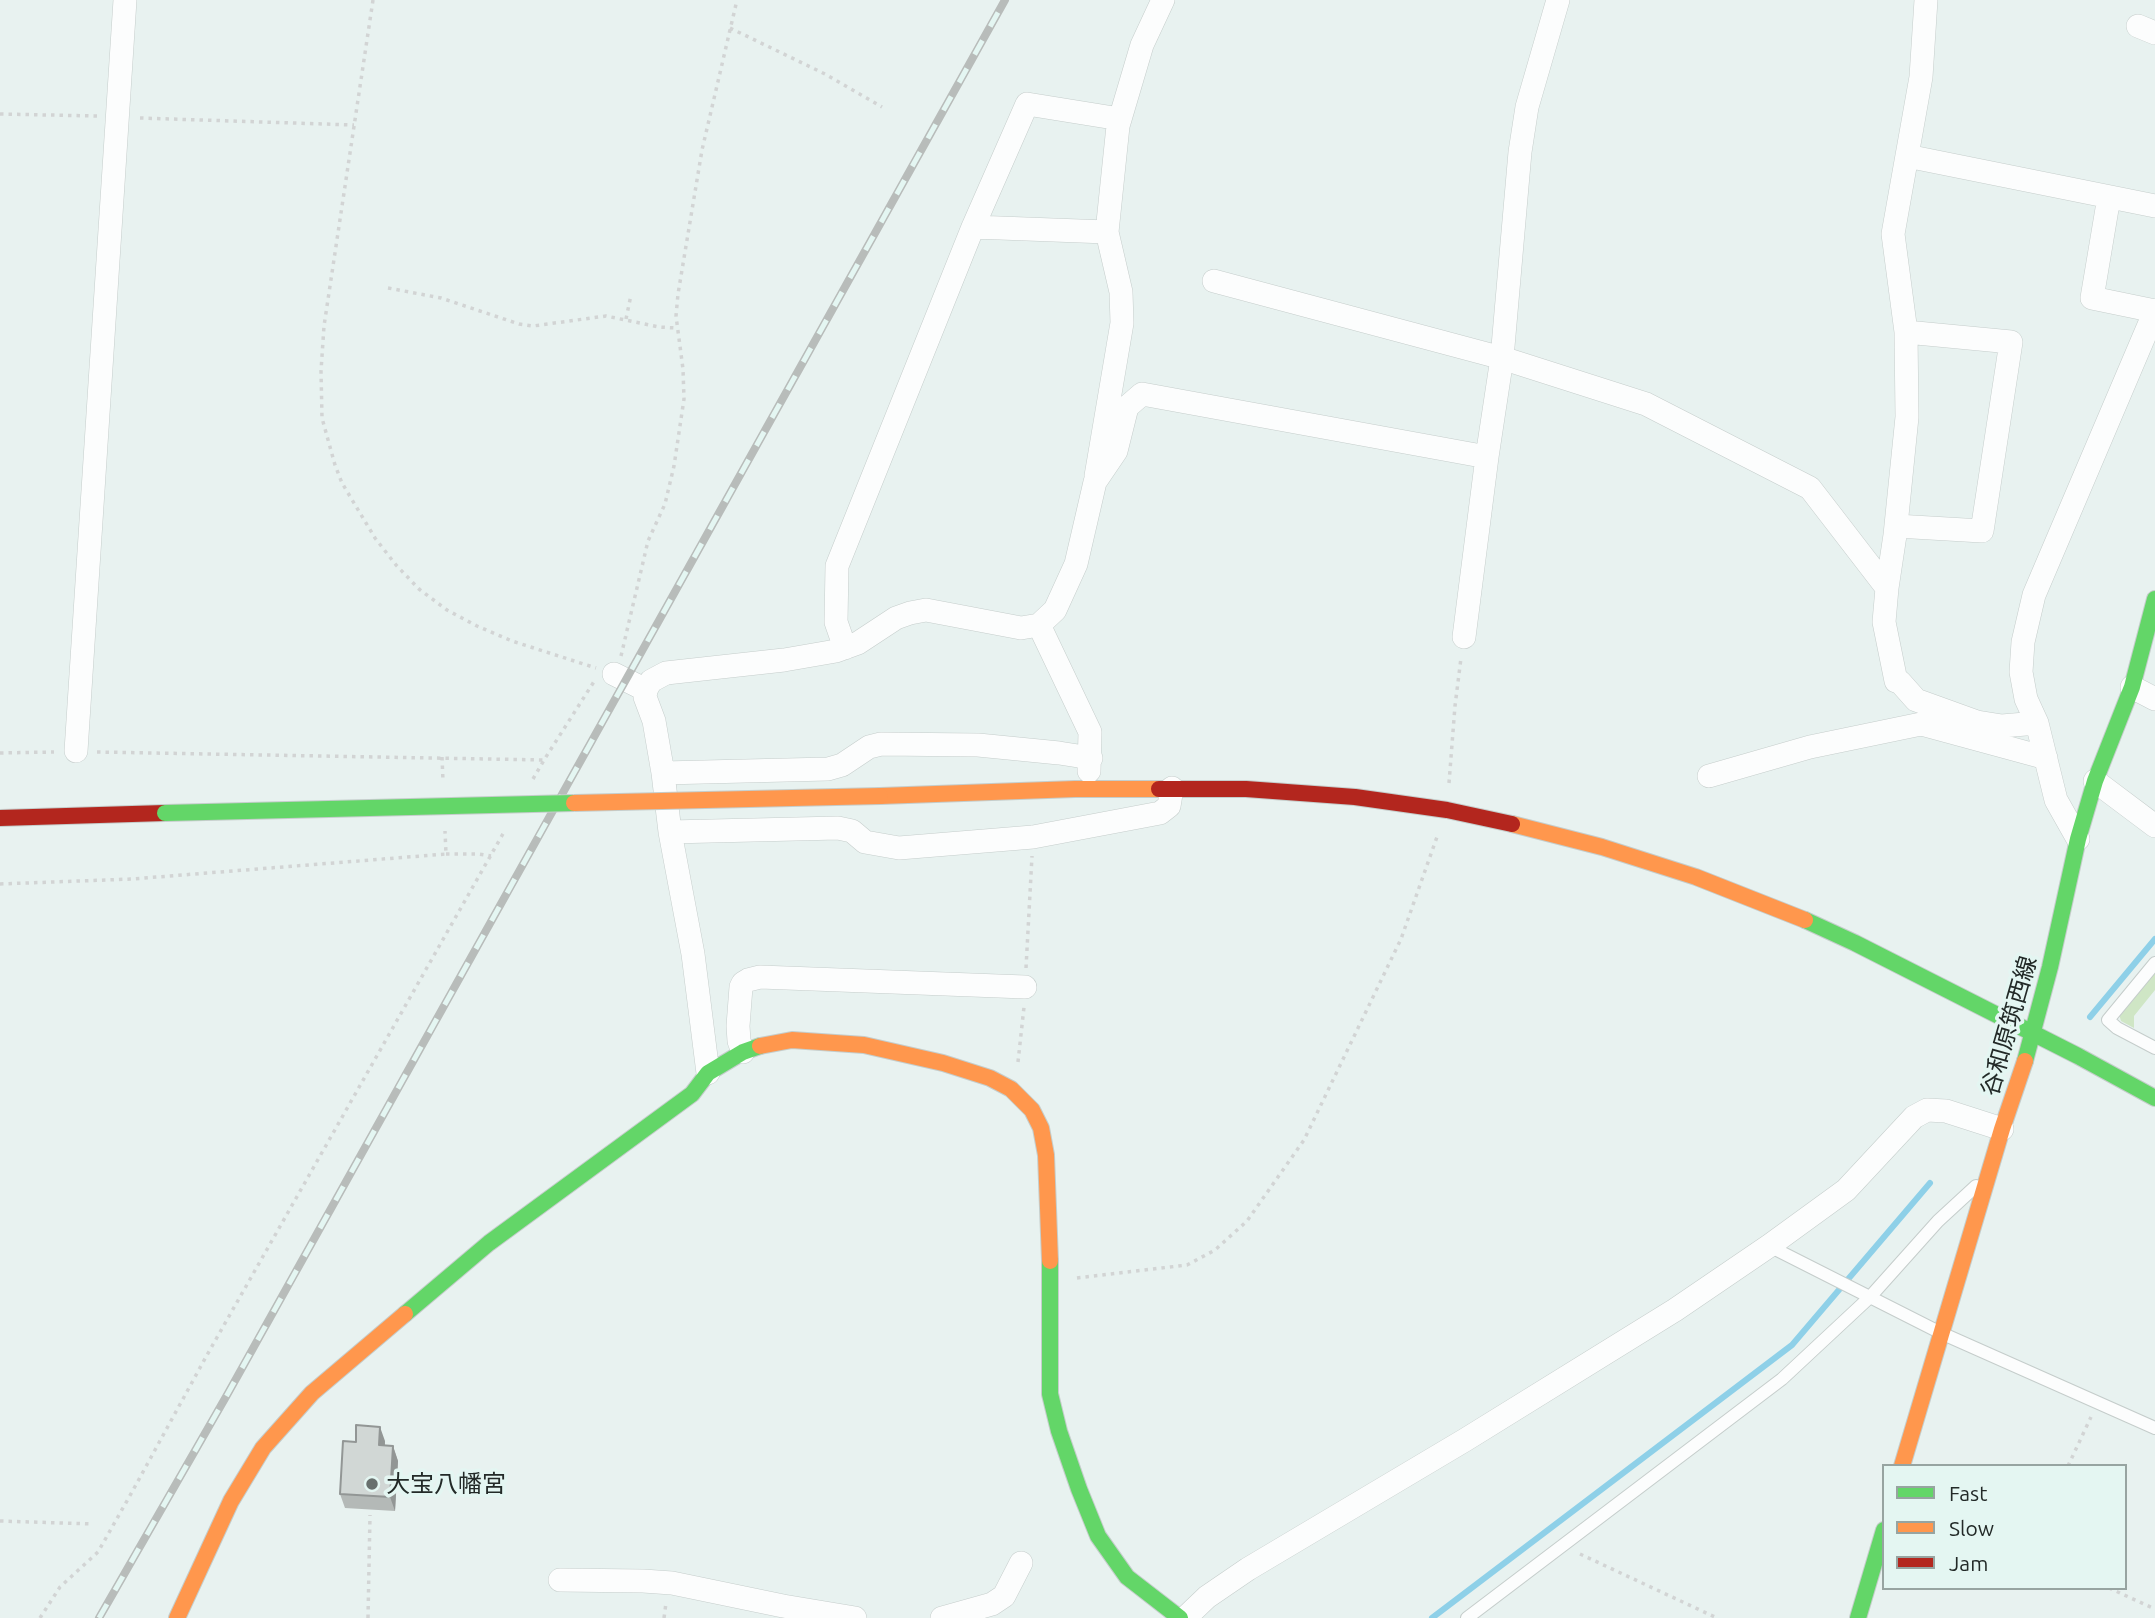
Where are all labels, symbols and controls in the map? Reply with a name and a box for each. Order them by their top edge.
street label: 谷和原筑西線 [1975,953,2043,1099]
legend [1882,1464,2127,1590]
place label: 大宝八幡宮 [386,1470,506,1498]
marker: 大宝八幡宮 [364,1476,380,1492]
text: Fast [1949,1481,1987,1505]
text: Slow [1949,1516,1994,1540]
text: Jam [1949,1551,1988,1575]

